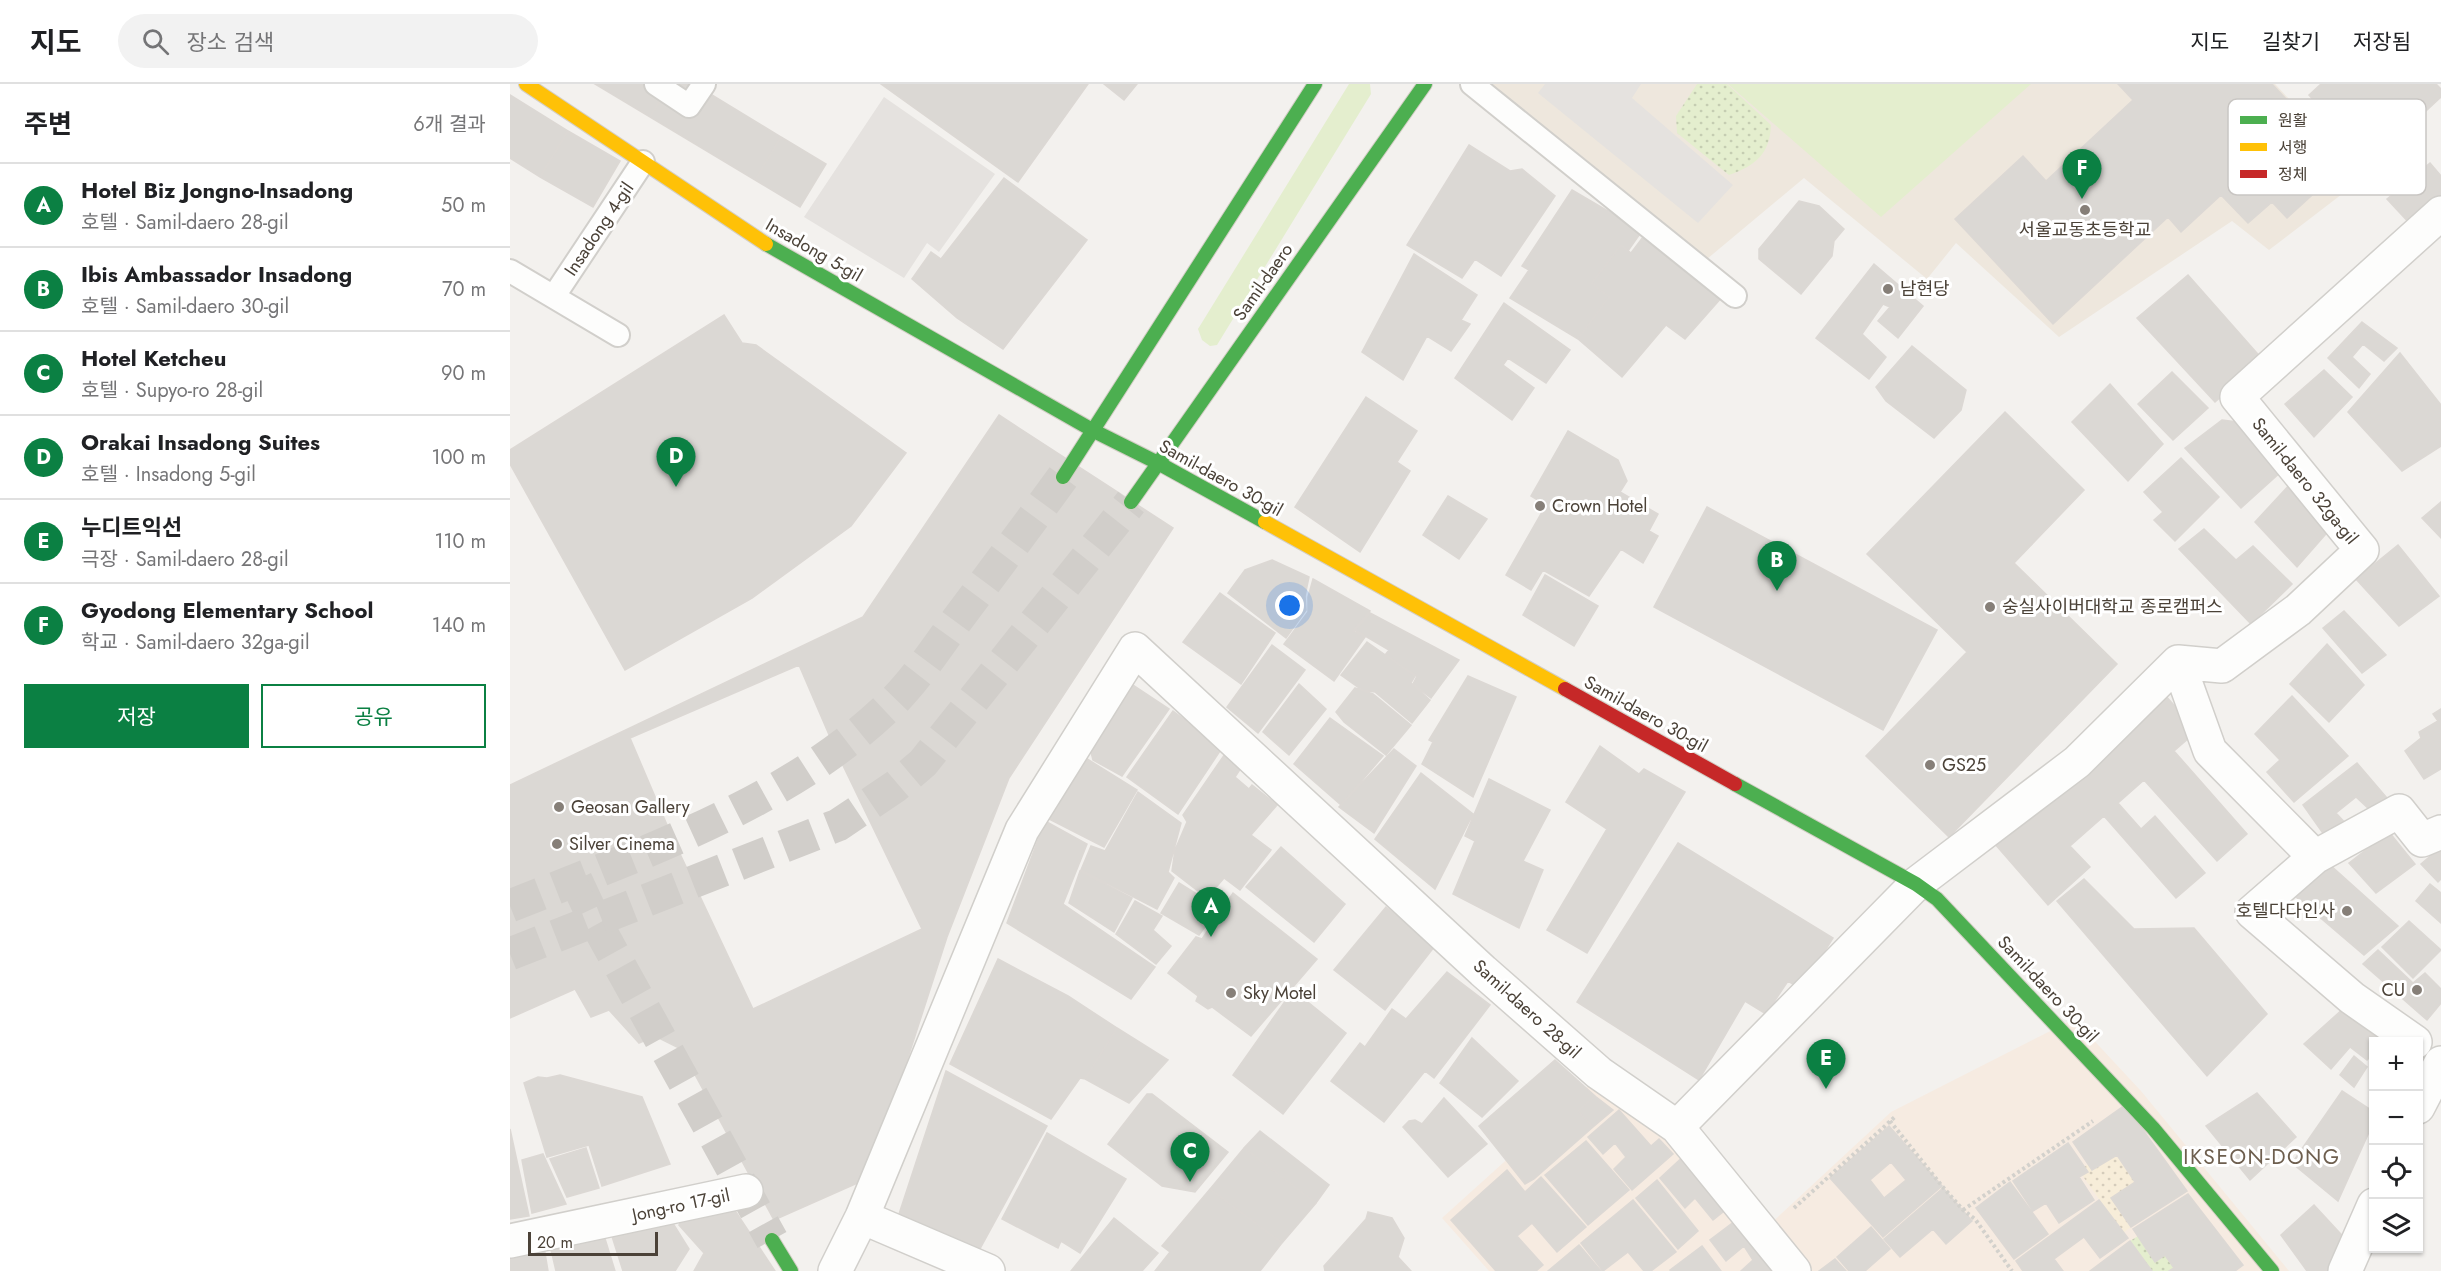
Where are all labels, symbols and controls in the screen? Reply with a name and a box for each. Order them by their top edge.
search box [118,14,538,68]
text: 지도 [30,22,82,63]
icon: search [139,25,172,58]
text: 장소 검색 [187,26,274,58]
text: 지도 [2190,27,2229,57]
text: 길찾기 [2262,27,2320,57]
text: 저장됨 [2353,27,2411,57]
legend [2228,99,2426,195]
text: 주변 [24,105,72,143]
text: 원활 [2278,109,2308,132]
text: 6개 결과 [413,110,486,139]
text: 서행 [2278,136,2307,159]
pin: F [2062,150,2102,199]
text: 정체 [2278,163,2307,186]
text: Hotel Biz Jongno-Insadong [81,174,353,206]
street label: Insadong 4-gil [558,177,640,281]
text: A [36,191,51,220]
text: 50 m [441,191,486,220]
marker: 서울교동초등학교 [2078,203,2092,217]
text: 호텔 · Samil-daero 28-gil [81,208,288,237]
street label: Insadong 5-gil [761,212,867,288]
place label: 서울교동초등학교 [2019,217,2151,243]
street label: Samil-daero [1227,238,1299,326]
text: Ibis Ambassador Insadong [81,258,352,290]
text: B [37,275,50,304]
text: 70 m [442,275,486,304]
place label: 남현당 [1900,276,1950,302]
marker: 남현당 [1881,282,1895,296]
text: 호텔 · Samil-daero 30-gil [81,292,289,321]
text: Hotel Ketcheu [81,342,226,374]
text: C [36,359,51,388]
text: 90 m [441,359,486,388]
text: 호텔 · Supyo-ro 28-gil [81,376,263,405]
street label: Samil-daero 32ga-gil [2246,412,2364,550]
text: Orakai Insadong Suites [81,426,320,458]
street label: Samil-daero 30-gil [1154,433,1288,523]
pin: D [656,438,696,487]
text: D [36,443,51,472]
text: 100 m [431,443,486,472]
text: 호텔 · Insadong 5-gil [81,460,256,489]
place label: Crown Hotel [1552,493,1647,519]
marker: Crown Hotel [1533,499,1547,513]
text: 누디트익선 [81,511,182,543]
text: E [37,527,50,556]
text: 110 m [434,527,486,556]
pin: B [1758,542,1796,591]
text: 극장 · Samil-daero 28-gil [81,545,288,574]
your location [1275,591,1304,620]
text: Gyodong Elementary School [81,594,373,626]
place label: 숭실사이버대학교 종로캠퍼스 [2002,594,2223,620]
marker: 숭실사이버대학교 종로캠퍼스 [1983,600,1997,614]
text: F [38,611,49,640]
text: 140 m [432,611,486,640]
text: 학교 · Samil-daero 32ga-gil [81,628,310,657]
street label: Samil-daero 30-gil [1579,669,1713,759]
button: 저장 [24,684,249,748]
button: 공유 [261,684,486,748]
place label: GS25 [1942,752,1986,778]
marker: GS25 [1923,758,1937,772]
place label: Geosan Gallery [571,794,690,820]
marker: Geosan Gallery [552,800,566,814]
place label: Silver Cinema [569,831,675,857]
marker: Silver Cinema [550,837,564,851]
pin: A [1192,888,1230,937]
place label: 호텔다다인사 [2236,898,2335,924]
marker: 호텔다다인사 [2340,904,2354,918]
street label: Samil-daero 30-gil [1991,930,2105,1048]
street label: Samil-daero 28-gil [1467,953,1587,1065]
place label: CU [2381,977,2405,1003]
place label: Sky Motel [1243,980,1317,1006]
marker: CU [2410,983,2424,997]
marker: Sky Motel [1224,986,1238,1000]
map controls [2369,1037,2423,1253]
button: + [2369,1037,2423,1091]
pin: E [1806,1040,1846,1089]
button: − [2369,1091,2423,1145]
pin: C [1170,1132,1210,1182]
district label: IKSEON-DONG [2183,1142,2341,1172]
button: locate [2369,1145,2423,1199]
street label: Jong-ro 17-gil [628,1182,732,1228]
button: layers [2369,1199,2423,1253]
scale bar [528,1229,658,1256]
text: 20 m [537,1231,573,1254]

